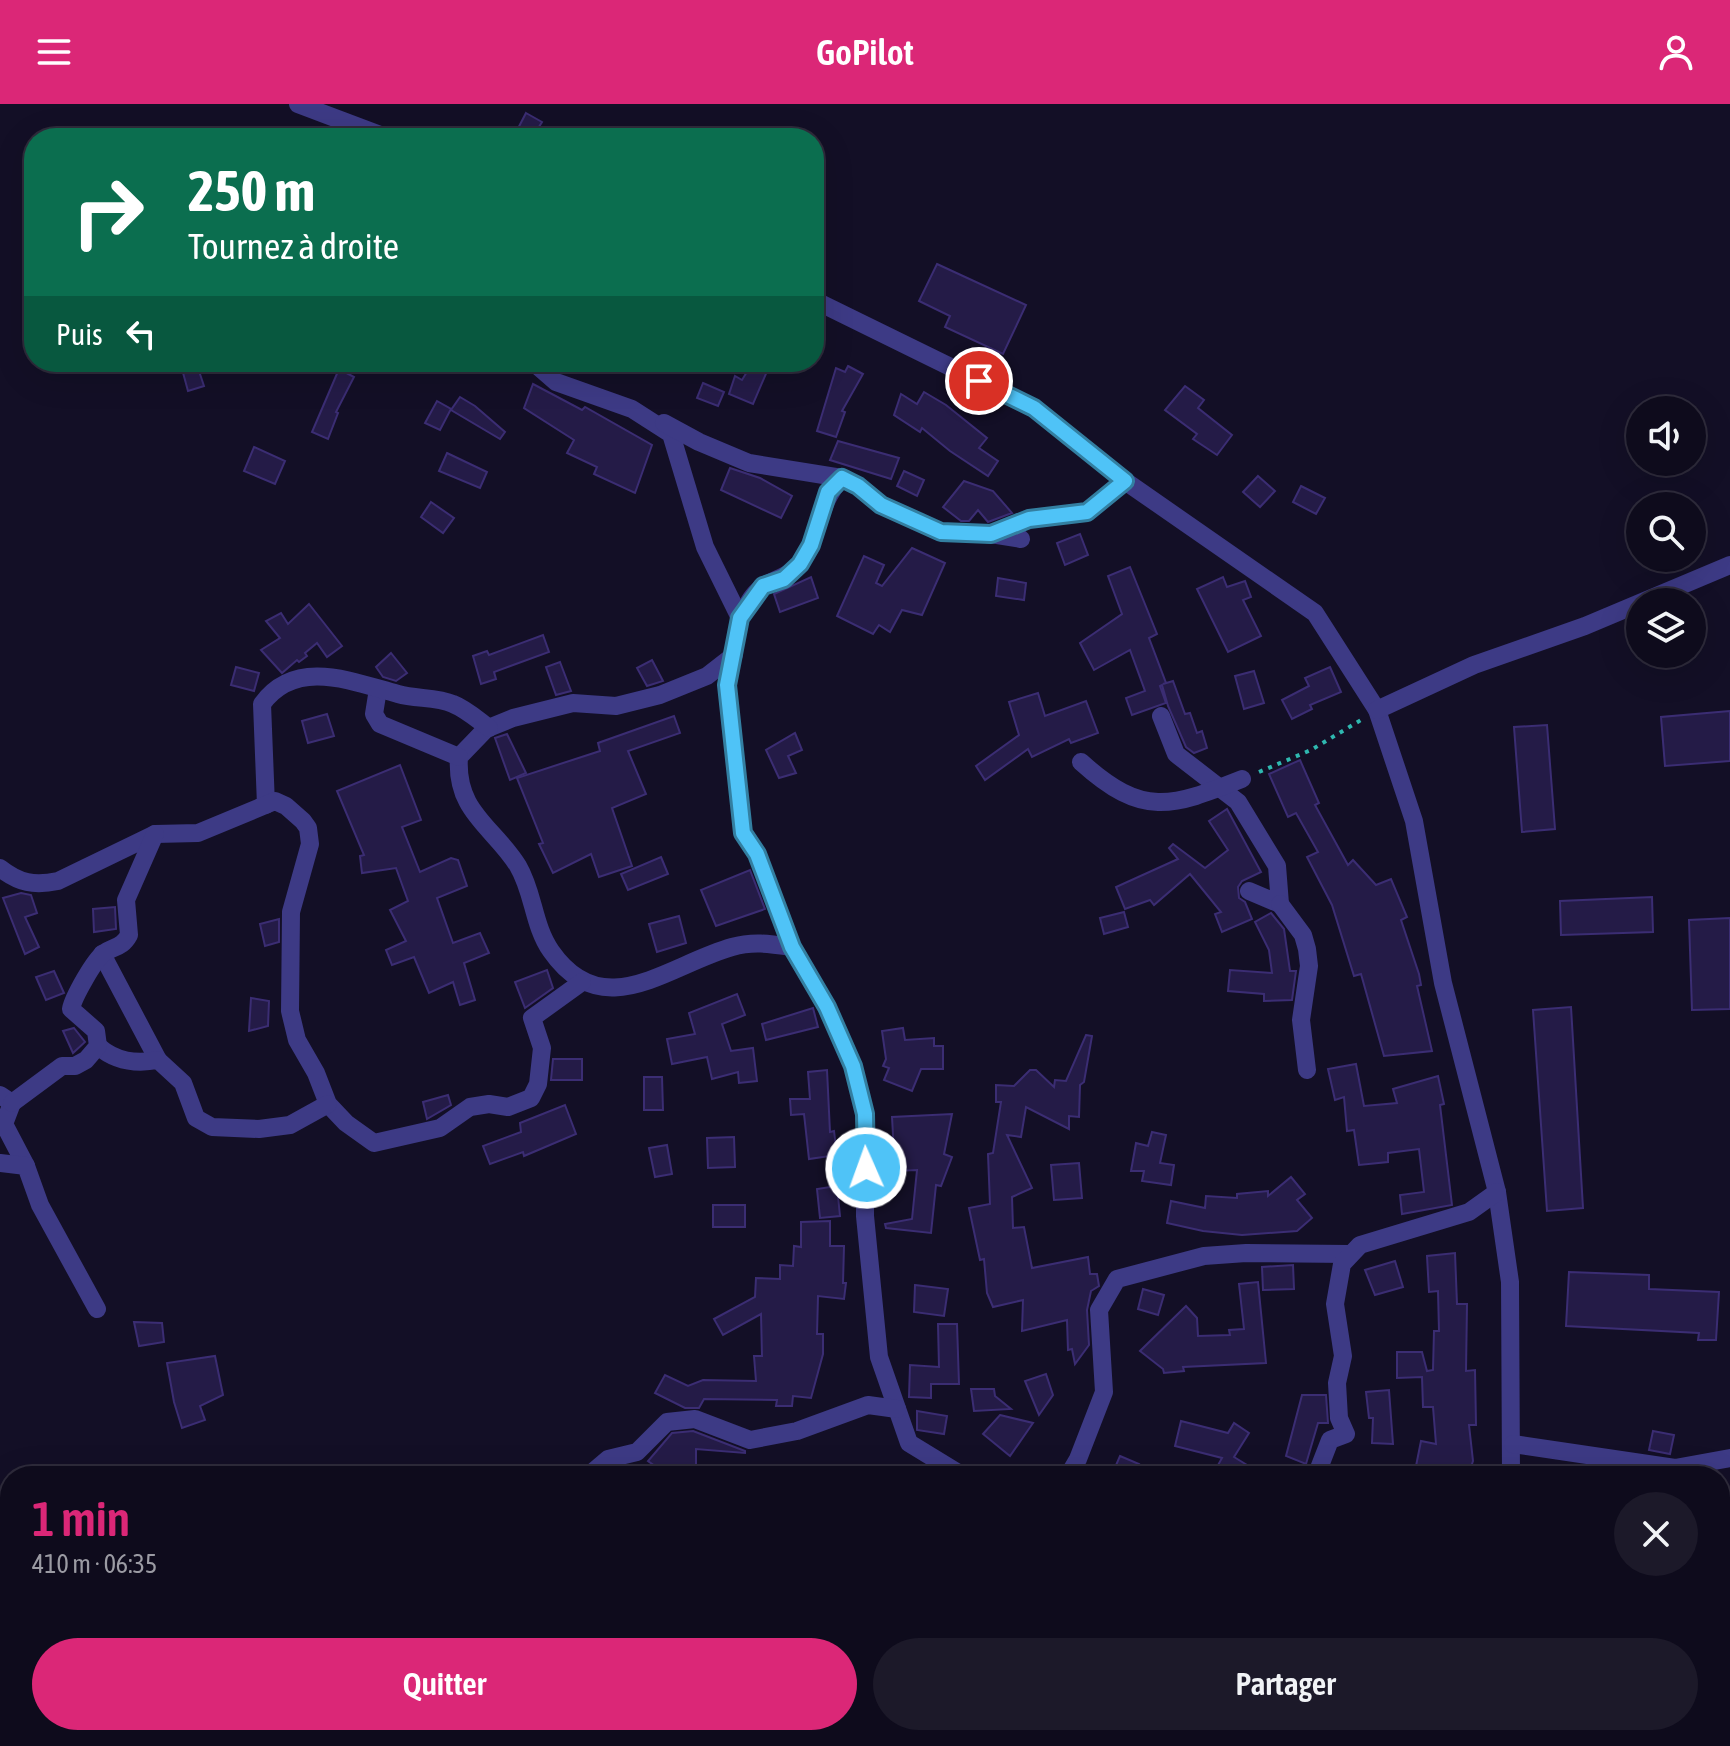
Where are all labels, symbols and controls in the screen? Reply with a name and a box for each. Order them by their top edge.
icon: menu [32,30,76,74]
icon: person [1654,30,1698,74]
text: GoPilot [816,31,914,73]
text: 250 m [188,159,315,223]
icon: right [56,160,160,264]
text: Tournez à droite [188,225,399,267]
icon: left [119,312,163,356]
text: Puis [56,317,103,351]
pin [945,347,1013,415]
icon: arrive [957,359,1001,403]
map controls [1626,396,1706,668]
button: sound [1626,396,1706,476]
button: search [1626,492,1706,572]
button: layers [1626,588,1706,668]
position arrow [824,1126,908,1210]
text: 1 min [32,1491,130,1546]
button: close [1614,1492,1698,1576]
text: 410 m · 06:35 [32,1549,157,1579]
button: Quitter [32,1638,857,1730]
button: Partager [873,1638,1698,1730]

